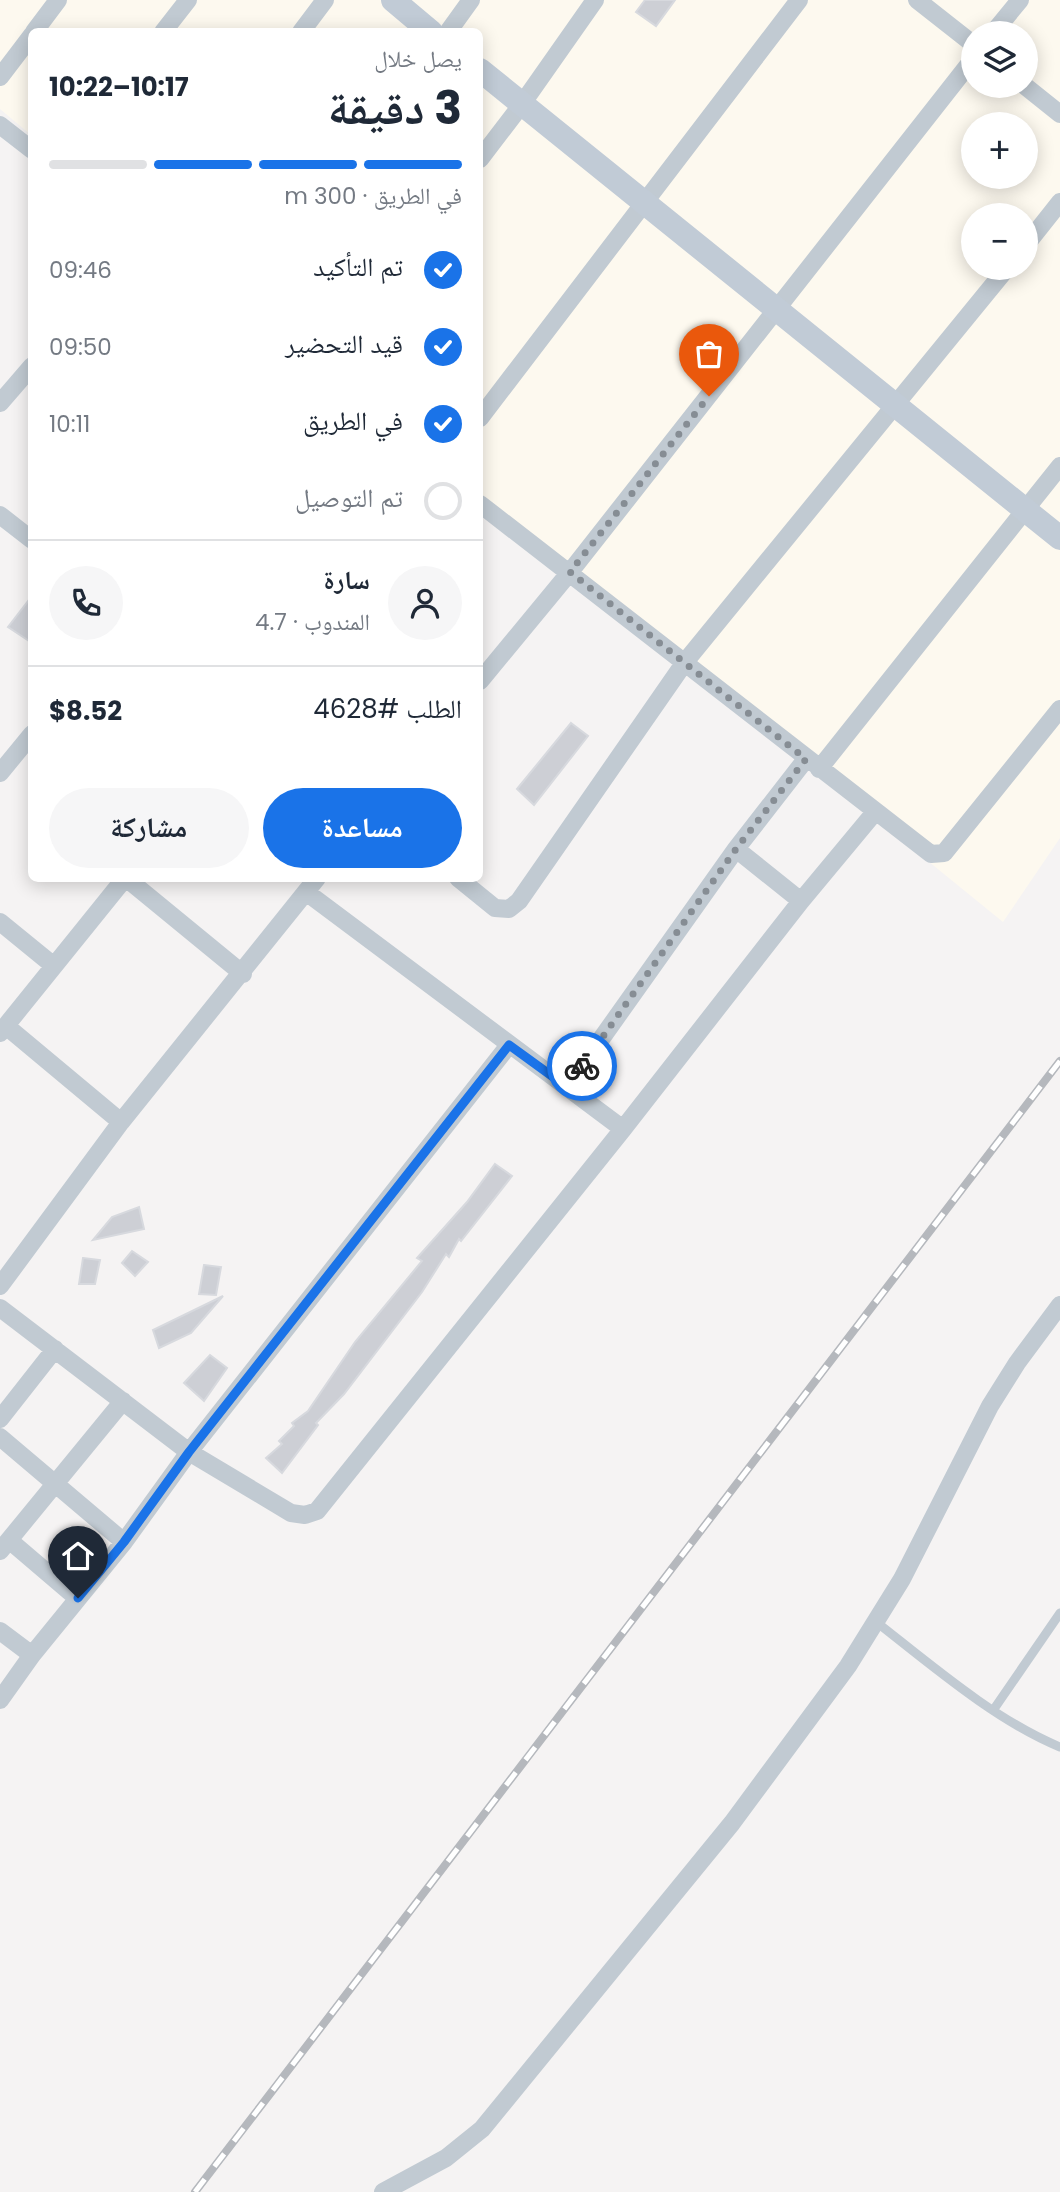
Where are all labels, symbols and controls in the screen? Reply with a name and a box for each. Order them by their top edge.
map controls [961,21,1038,280]
button: layers [961,21,1038,98]
text: يصل خلال [374,43,462,75]
text: 10:17–10:22 [49,69,189,105]
text: 3 دقيقة [328,76,462,140]
button: + [961,112,1038,189]
text: في الطريق · 300 m [284,180,462,212]
button: − [961,203,1038,280]
text: تم التأكيد [313,249,403,285]
icon: check [424,251,462,289]
text: 09:46 [49,254,112,286]
pin [679,324,739,396]
text: قيد التحضير [285,326,403,362]
icon: check [424,328,462,366]
text: 09:50 [49,331,112,363]
icon: bag [690,335,728,373]
text: في الطريق [303,403,403,439]
icon: check [424,405,462,443]
text: 10:11 [49,408,90,440]
text: تم التوصيل [295,480,403,516]
text: سارة [323,562,370,598]
button: phone [49,566,123,640]
button: person [388,566,462,640]
text: المندوب · 4.7 [255,606,370,638]
text: الطلب #4628 [313,691,462,727]
text: $8.52 [49,693,122,729]
button: مشاركة [49,788,249,868]
button: مساعدة [263,788,462,868]
courier [547,1031,617,1101]
icon: bike [563,1047,601,1085]
pin [48,1526,108,1598]
icon: home [59,1537,97,1575]

